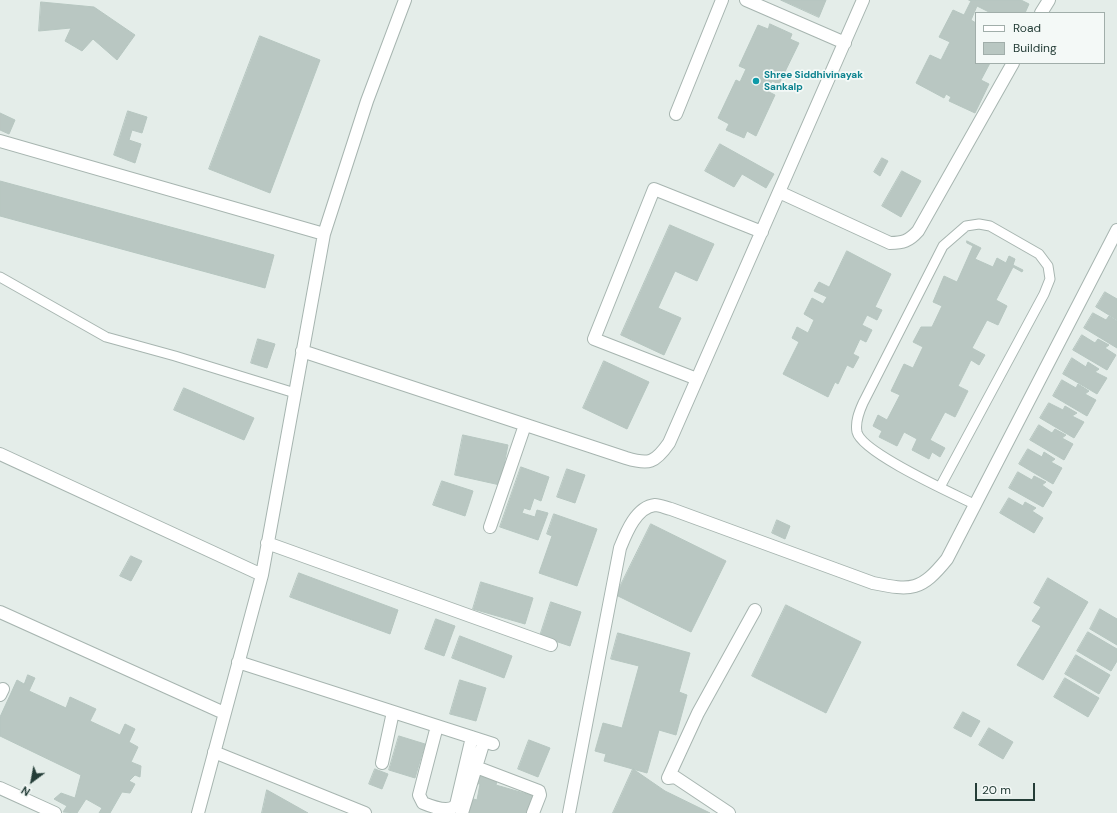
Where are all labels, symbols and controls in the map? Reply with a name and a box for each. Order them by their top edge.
legend [975,12,1105,64]
text: Road [1013,20,1041,36]
text: Building [1013,40,1057,56]
place label: Shree Siddhivinayak Sankalp [764,69,863,92]
marker: Shree Siddhivinayak Sankalp [751,76,761,86]
north arrow [12,761,52,801]
scale bar [977,775,1037,801]
text: 20 m [982,782,1011,798]
text: N [19,783,33,799]

